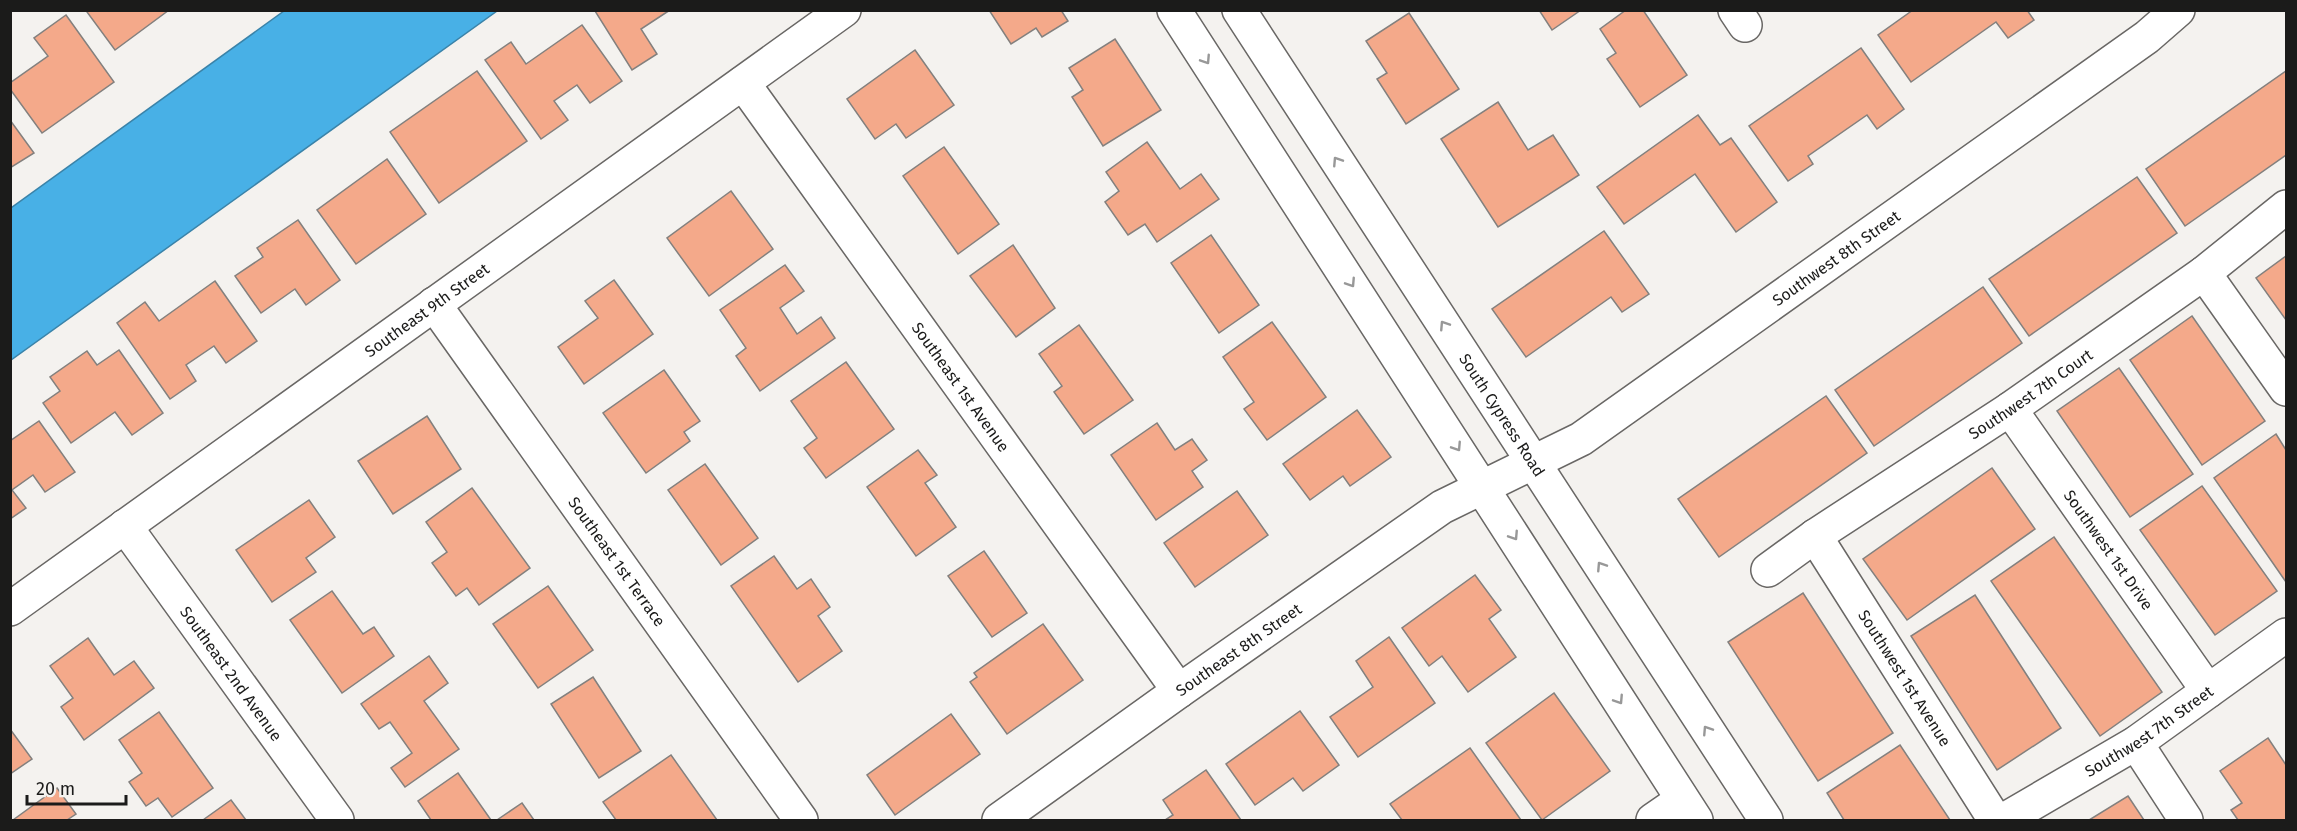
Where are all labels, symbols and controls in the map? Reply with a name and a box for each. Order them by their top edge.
one-way arrow [1198,53,1209,64]
one-way arrow [1333,157,1345,167]
street label: Southwest 8th Street [1769,206,1904,310]
street label: Southeast 9th Street [361,259,493,361]
one-way arrow [1343,277,1354,288]
street label: Southeast 1st Avenue [908,319,1013,456]
one-way arrow [1439,321,1451,331]
street label: Southwest 7th Court [1965,345,2096,443]
street label: South Cypress Road [1455,350,1549,480]
one-way arrow [1449,441,1461,451]
street label: Southwest 1st Drive [2060,486,2157,614]
street label: Southeast 1st Terrace [564,493,669,630]
one-way arrow [1506,530,1518,540]
one-way arrow [1596,562,1608,572]
street label: Southeast 8th Street [1172,599,1305,700]
street label: Southeast 2nd Avenue [176,603,286,745]
street label: Southwest 1st Avenue [1854,606,1955,750]
street label: Southwest 7th Street [2081,682,2217,781]
one-way arrow [1611,694,1623,704]
one-way arrow [1703,725,1714,736]
scale bar [27,768,126,806]
text: 20 m [36,778,75,800]

